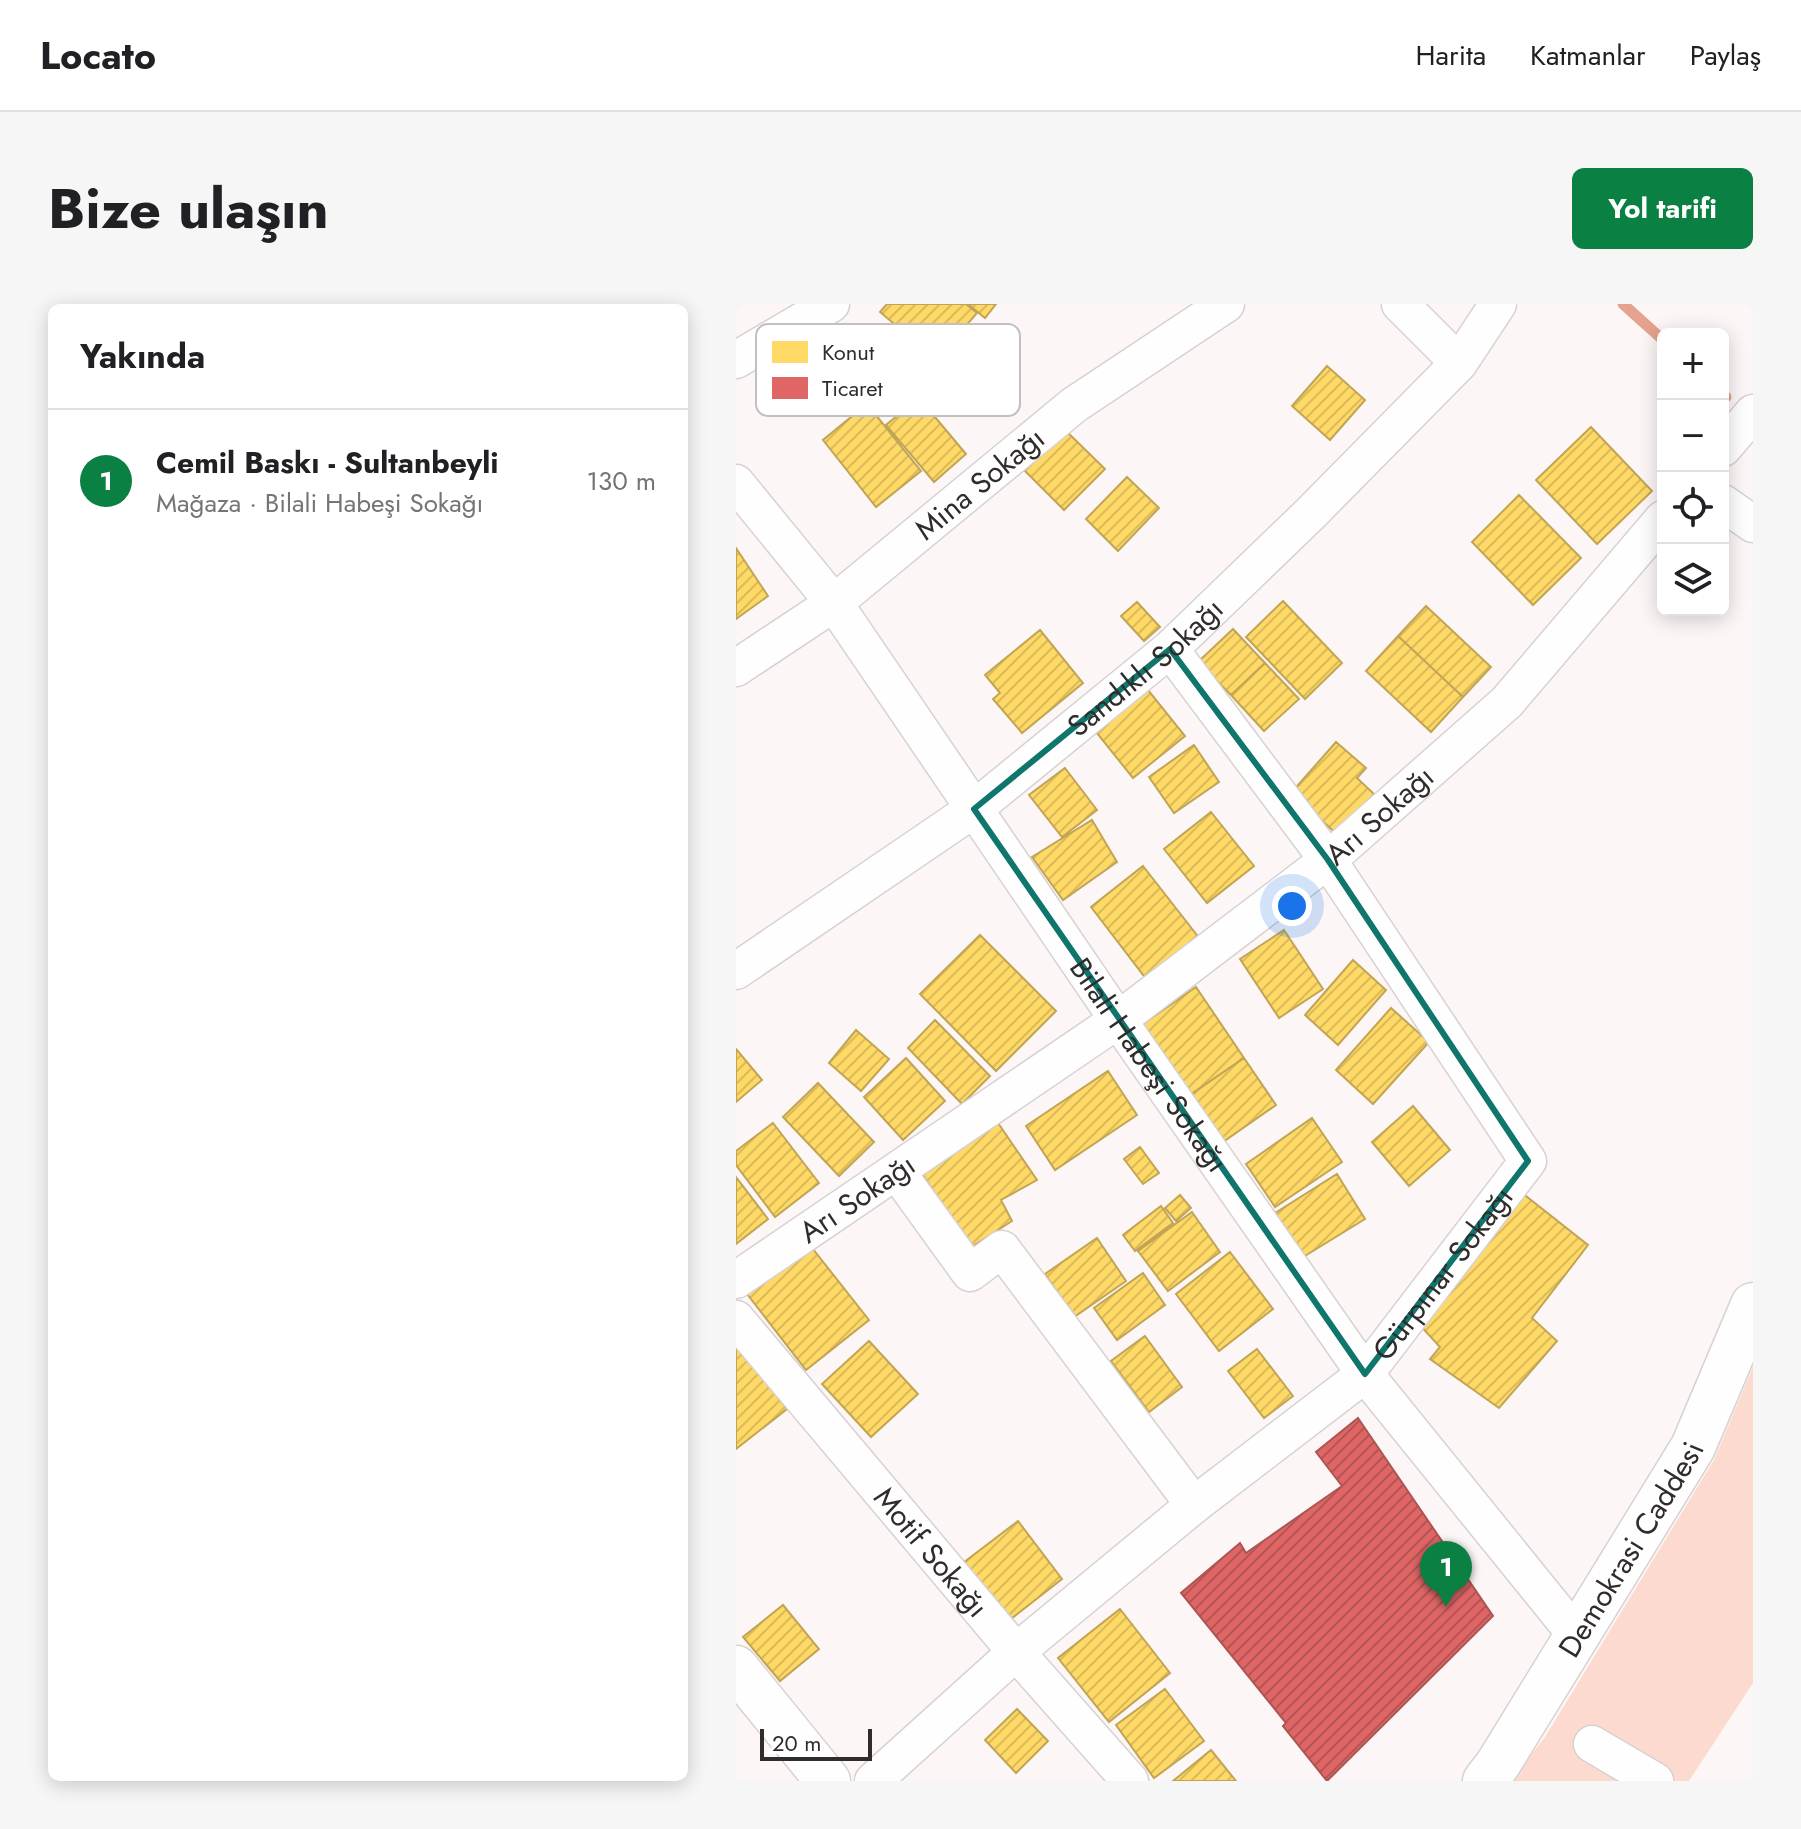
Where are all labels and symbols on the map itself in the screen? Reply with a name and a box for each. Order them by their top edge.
legend [756,324,1020,416]
text: Konut [822,336,875,368]
text: Ticaret [822,372,884,404]
street label: Mina Sokağı [905,417,1053,550]
street label: Sandıklı Sokağı [1057,588,1232,747]
street label: Arı Sokağı [1315,755,1443,875]
your location [1272,886,1312,926]
street label: Bilali Habeşi Sokağı [1060,949,1239,1181]
street label: Arı Sokağı [790,1143,923,1253]
street label: Gürpınar Sokağı [1362,1177,1523,1369]
street label: Demokrasi Caddesi [1547,1435,1714,1665]
street label: Motif Sokağı [864,1477,999,1626]
pin: 1 [1420,1541,1472,1607]
scale bar [760,1725,872,1761]

